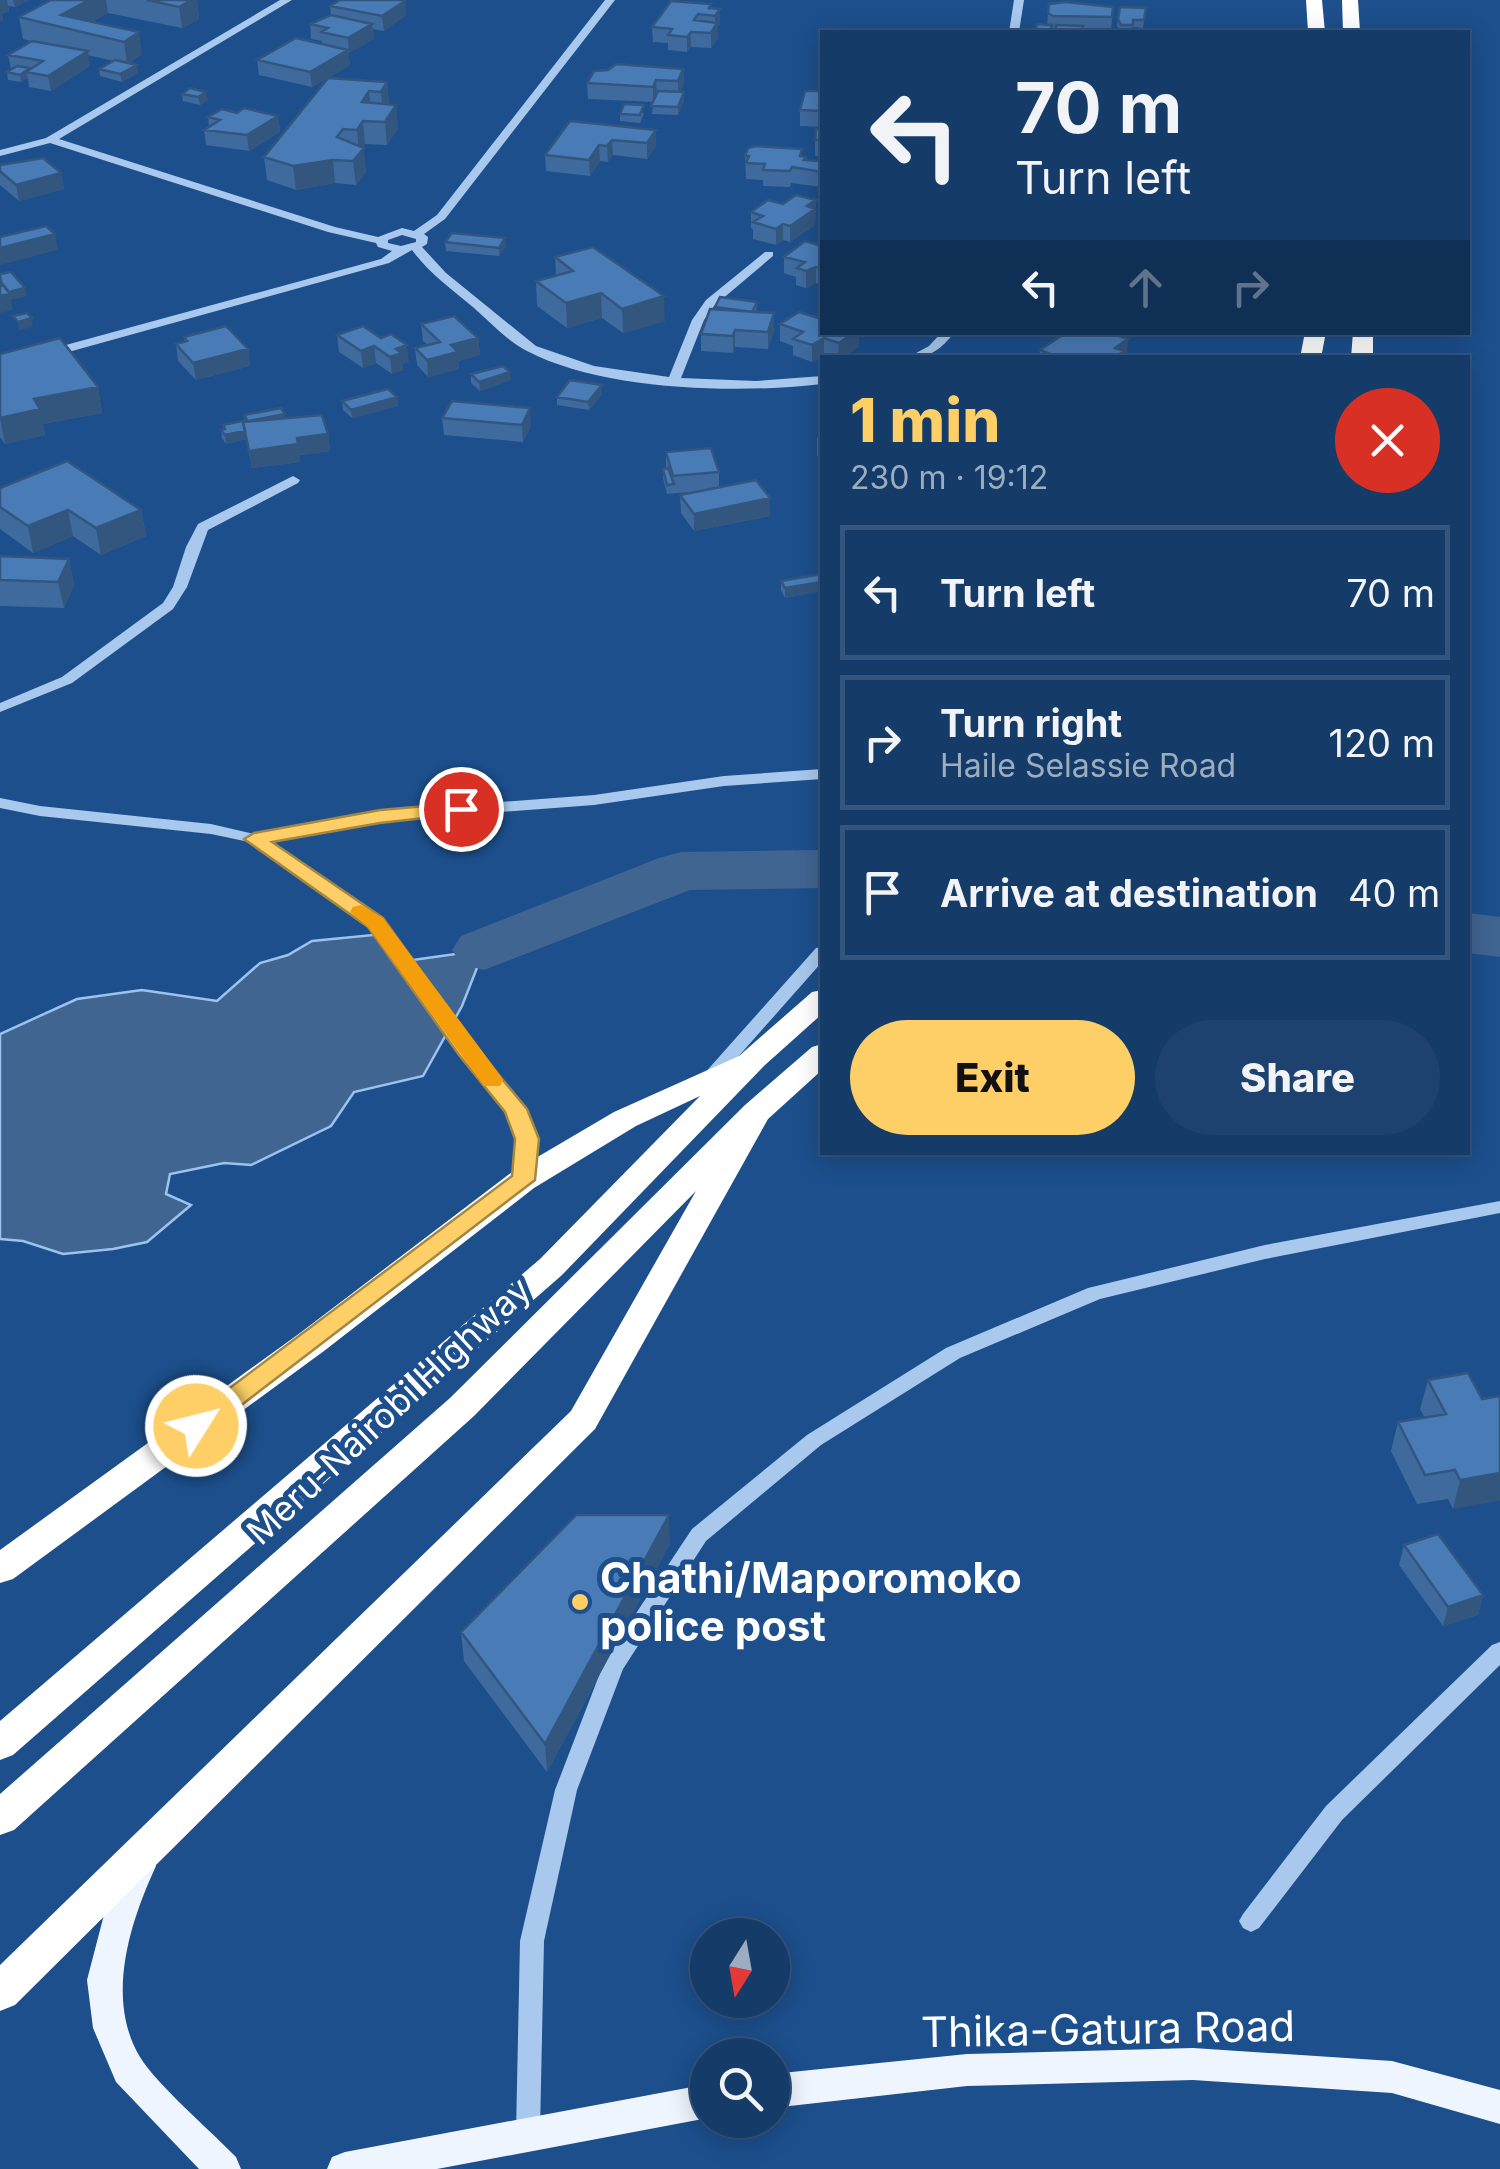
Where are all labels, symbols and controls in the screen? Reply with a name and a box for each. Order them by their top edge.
text: 70 m [1015,65,1182,150]
icon: left [850,70,980,200]
text: Turn left [1015,150,1191,205]
icon: left [1013,260,1068,315]
icon: ahead [1118,260,1173,315]
icon: right [1223,260,1278,315]
text: 1 min [850,384,1000,456]
button: close [1335,388,1440,493]
text: 230 m · 19:12 [850,458,1048,497]
icon: left [855,565,910,620]
text: Turn left [940,570,1095,616]
text: 70 m [1346,570,1435,616]
text: Turn right [940,700,1122,746]
icon: right [855,715,910,770]
text: 120 m [1328,720,1435,766]
text: Haile Selassie Road [940,746,1236,785]
pin [419,767,504,852]
icon: arrive [434,782,489,837]
icon: arrive [855,865,910,920]
text: Arrive at destination [940,870,1318,916]
text: 40 m [1348,870,1440,916]
button: Exit [850,1020,1135,1135]
button: Share [1155,1020,1440,1135]
street label: Meru-Nairobi Highway [238,1268,539,1553]
position arrow [144,1374,248,1478]
place label: Chathi/Maporomoko police post [600,1552,1022,1651]
marker: Chathi/Maporomoko police post [569,1591,591,1613]
north arrow [690,1918,790,2018]
map controls [690,1918,790,2138]
street label: Thika-Gatura Road [921,2000,1295,2057]
button: search [690,2038,790,2138]

